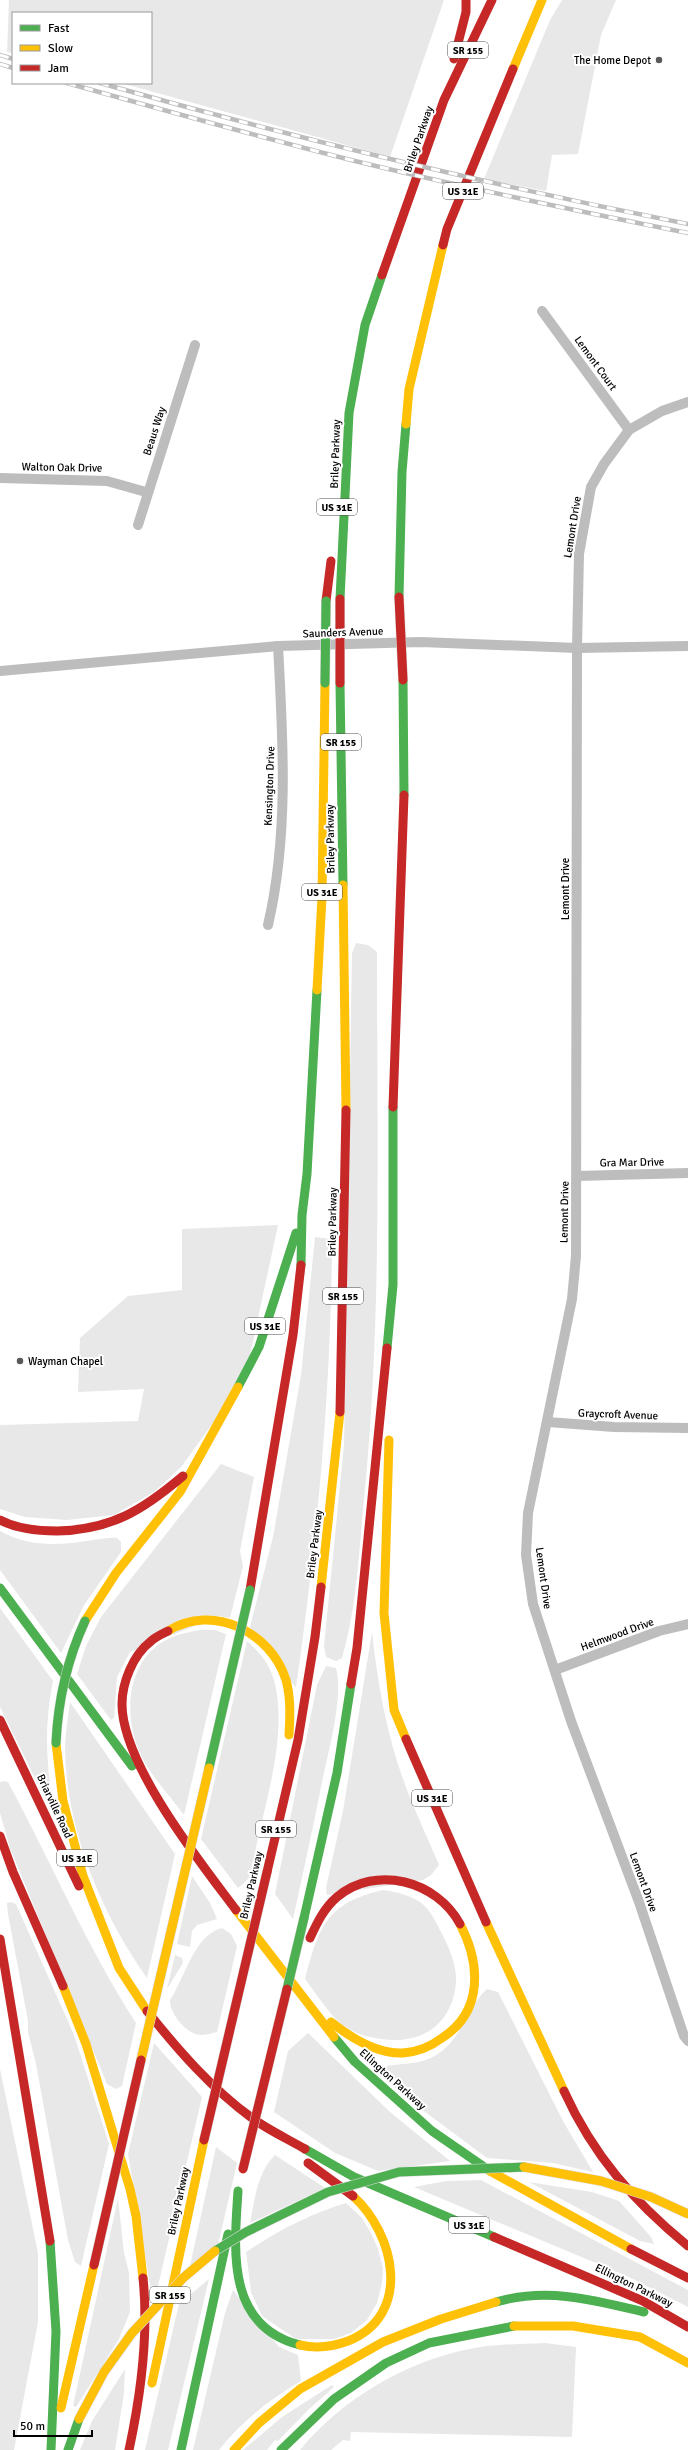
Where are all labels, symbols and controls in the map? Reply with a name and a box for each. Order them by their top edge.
legend [12,12,152,84]
text: Fast [48,21,69,36]
text: Slow [48,41,73,56]
road number: SR 155 [448,42,488,58]
place label: The Home Depot [574,54,651,67]
marker: The Home Depot [654,55,664,65]
text: Jam [48,61,69,76]
street label: Briley Parkway [401,103,436,174]
road number: US 31E [443,183,483,199]
street label: Lemont Court [571,334,620,393]
street label: Beaus Way [140,404,169,457]
street label: Briley Parkway [328,418,343,489]
street label: Walton Oak Drive [22,460,102,475]
street label: Lemont Drive [561,495,584,559]
road number: US 31E [317,499,357,515]
street label: Saunders Avenue [302,625,384,640]
road number: SR 155 [321,734,361,750]
street label: Kensington Drive [262,746,277,826]
street label: Briley Parkway [323,803,338,874]
street label: Lemont Drive [559,858,572,920]
road number: US 31E [302,884,342,900]
street label: Gra Mar Drive [600,1155,664,1170]
street label: Lemont Drive [557,1181,572,1243]
street label: Briley Parkway [325,1186,340,1257]
road number: SR 155 [323,1288,363,1304]
road number: US 31E [245,1318,285,1334]
place label: Wayman Chapel [28,1355,103,1368]
marker: Wayman Chapel [15,1356,25,1366]
street label: Graycroft Avenue [578,1407,658,1422]
street label: Briley Parkway [304,1508,325,1579]
street label: Lemont Drive [533,1546,554,1610]
street label: Helmwood Drive [579,1615,656,1654]
street label: Briarville Road [34,1772,75,1840]
road number: US 31E [412,1790,452,1806]
road number: SR 155 [256,1821,296,1837]
street label: Briley Parkway [237,1849,266,1920]
road number: US 31E [57,1850,97,1866]
street label: Lemont Drive [627,1851,660,1914]
street label: Ellington Parkway [357,2046,429,2113]
street label: Briley Parkway [165,2165,192,2236]
road number: US 31E [449,2217,489,2233]
street label: Ellington Parkway [593,2261,675,2310]
road number: SR 155 [150,2287,190,2303]
scale bar [14,2412,92,2438]
text: 50 m [20,2419,45,2434]

